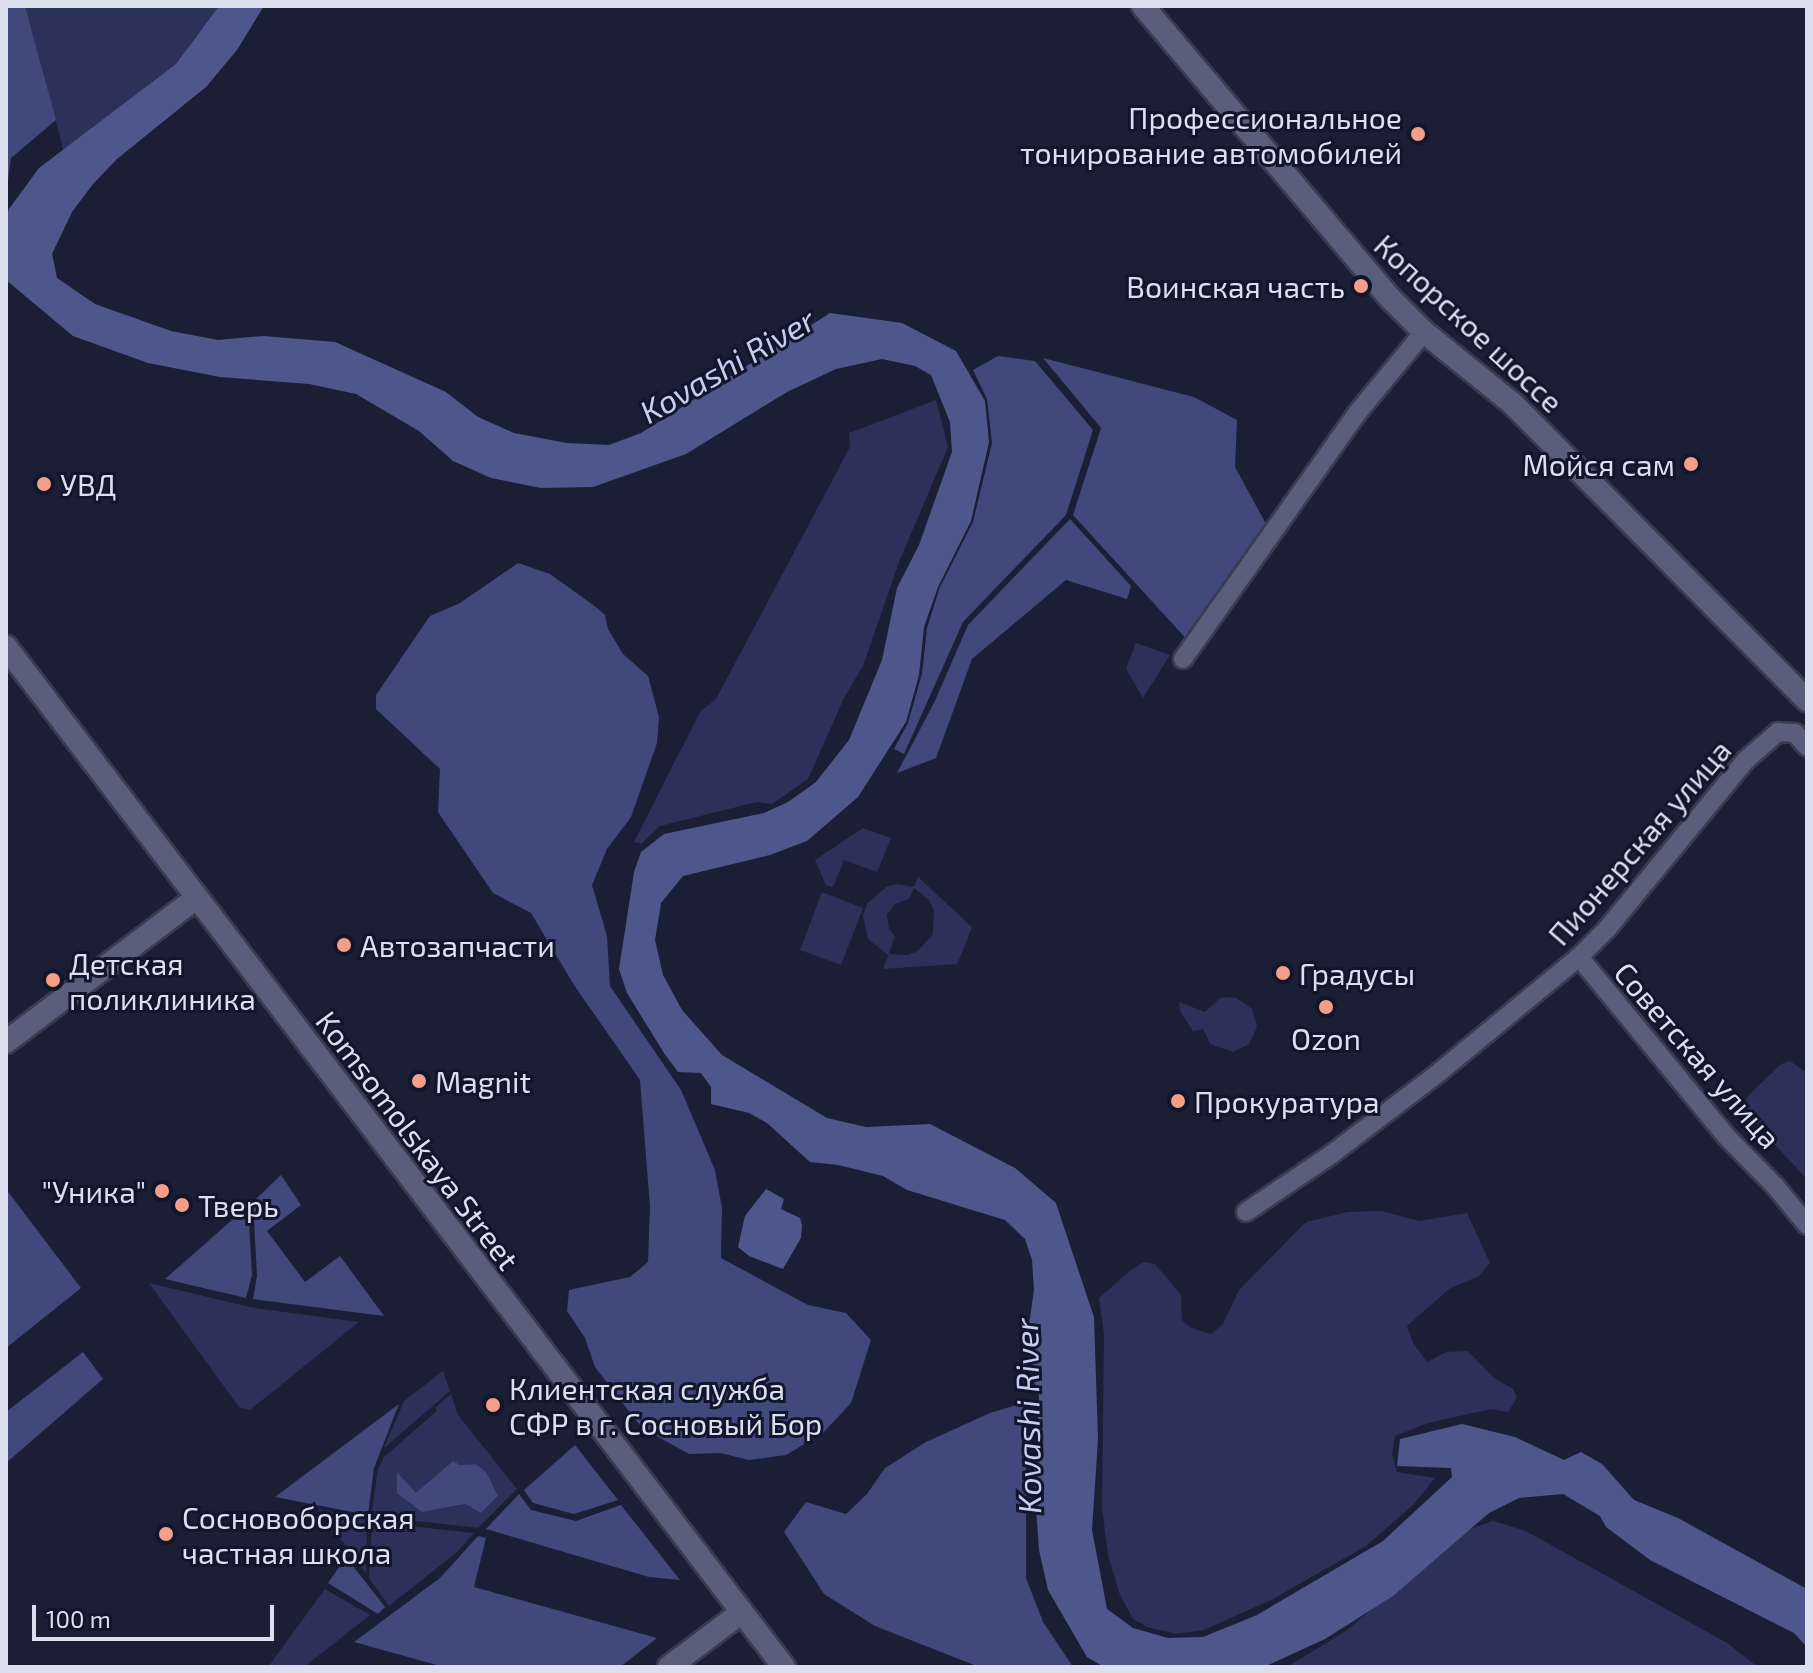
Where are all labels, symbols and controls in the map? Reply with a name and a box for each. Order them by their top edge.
place label: Профессиональное тонирование автомобилей [1020,99,1402,170]
marker: Профессиональное тонирование автомобилей [1409,125,1427,143]
street label: Копорское шоссе [1367,227,1571,419]
place label: Воинская часть [1126,268,1345,304]
marker: Воинская часть [1352,277,1370,295]
water label: Kovashi River [633,299,821,431]
place label: Мойся сам [1522,446,1675,482]
marker: Мойся сам [1682,455,1700,473]
place label: УВД [60,466,116,502]
marker: УВД [35,475,53,493]
street label: Пионерская улица [1540,732,1738,952]
place label: Автозапчасти [360,927,555,963]
marker: Автозапчасти [335,936,353,954]
place label: Детская поликлиника [69,945,256,1016]
place label: Градусы [1299,955,1415,991]
street label: Советская улица [1607,955,1789,1155]
marker: Градусы [1274,964,1292,982]
marker: Детская поликлиника [44,971,62,989]
marker: Ozon [1317,998,1335,1016]
street label: Komsomolskaya Street [309,1004,527,1276]
place label: Ozon [1291,1020,1361,1056]
place label: Magnit [435,1063,531,1099]
marker: Magnit [410,1072,428,1090]
place label: Прокуратура [1194,1083,1379,1119]
marker: Прокуратура [1169,1092,1187,1110]
place label: "Уника" [41,1173,146,1209]
marker: "Уника" [153,1182,171,1200]
place label: Тверь [198,1187,279,1223]
marker: Тверь [173,1196,191,1214]
water label: Kovashi River [1006,1318,1048,1514]
place label: Клиентская служба СФР в г. Сосновый Бор [509,1370,822,1440]
marker: Клиентская служба СФР в г. Сосновый Бор [484,1396,502,1414]
place label: Сосновоборская частная школа [182,1499,415,1570]
marker: Сосновоборская частная школа [157,1525,175,1543]
scale bar [36,1589,278,1639]
text: 100 m [46,1604,111,1633]

